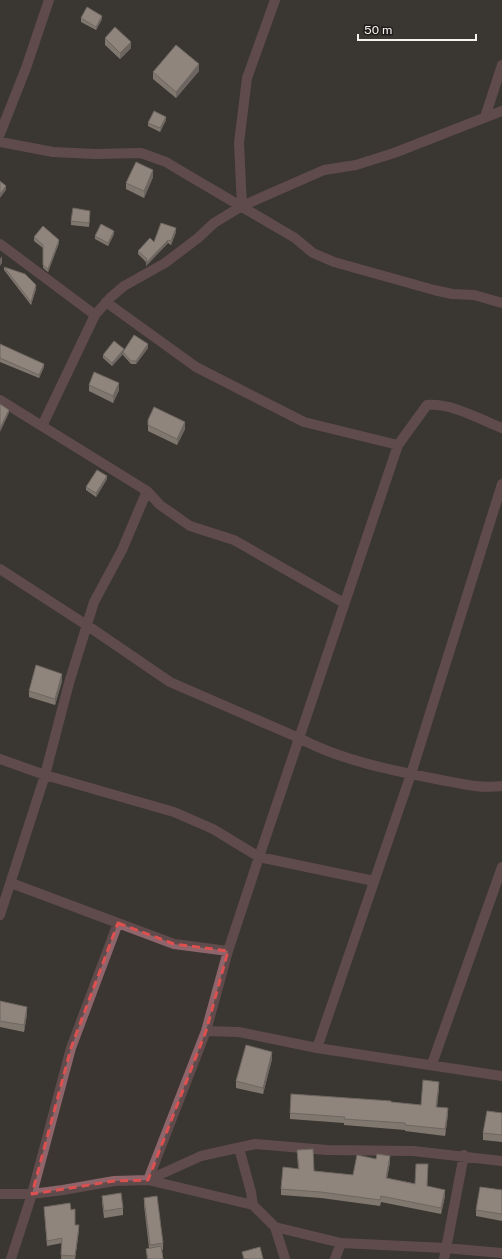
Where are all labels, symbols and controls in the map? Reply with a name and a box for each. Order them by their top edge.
scale bar [358,16,476,42]
text: 50 m [364,23,392,37]

